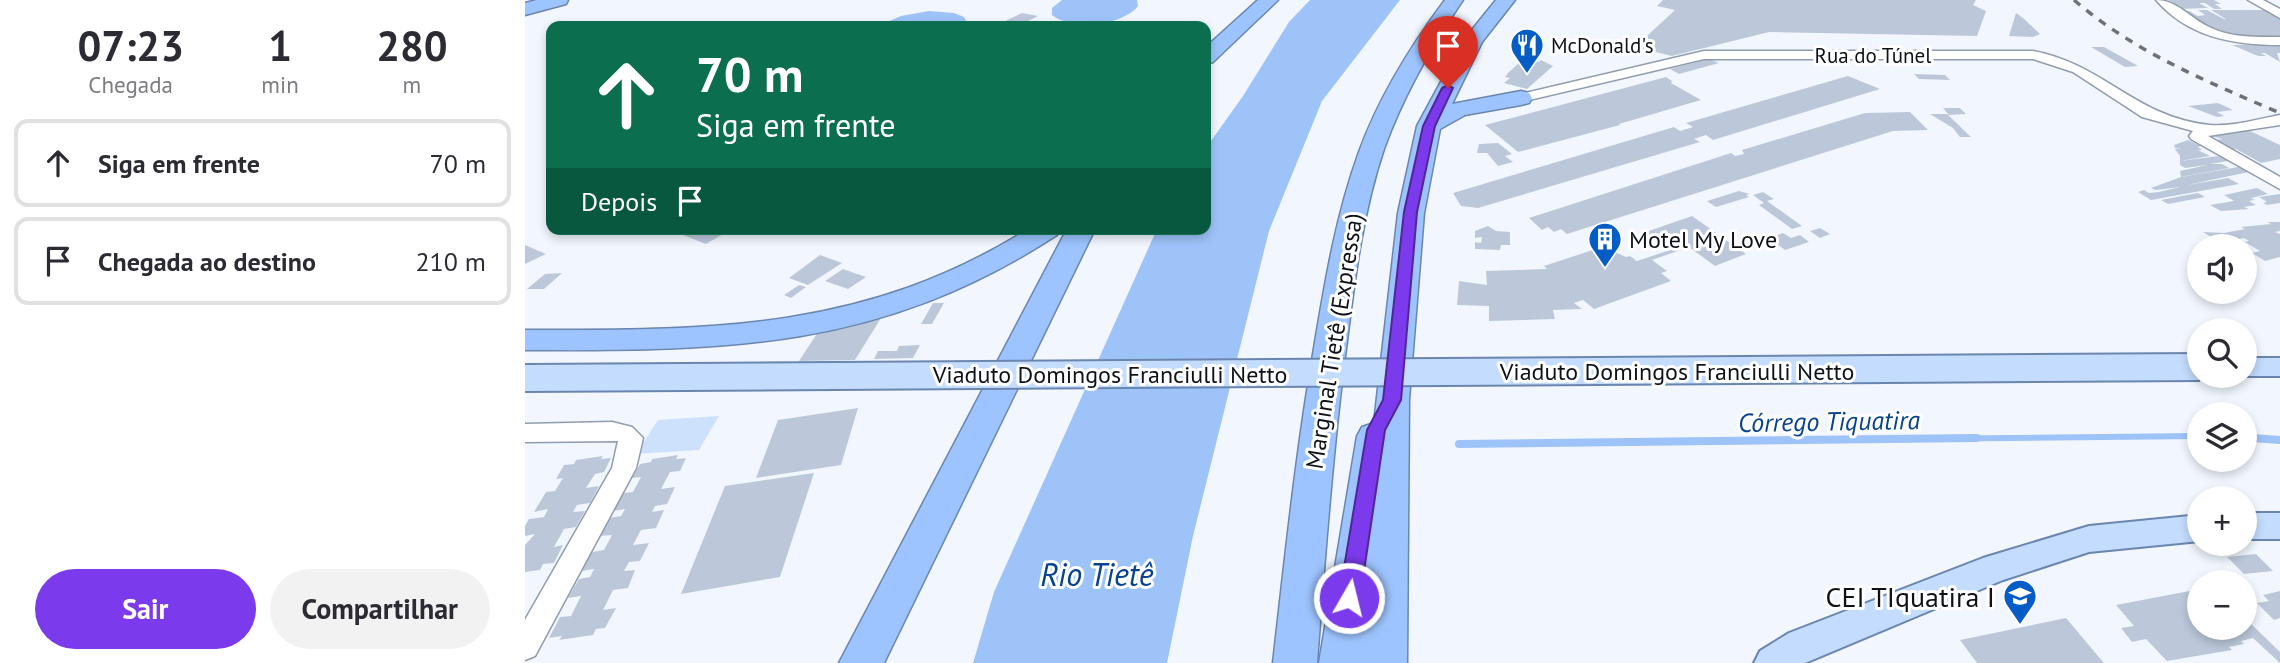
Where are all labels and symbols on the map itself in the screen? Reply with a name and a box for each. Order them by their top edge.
pin [1418,16,1478,88]
restaurant icon: McDonald's [1508,26,1546,75]
place label: McDonald's [1551,32,1654,59]
street label: Rua do Túnel [1815,42,1931,69]
street label: Marginal Tietê (Expressa) [1298,211,1370,471]
building icon: Motel My Love [1586,220,1624,269]
place label: Motel My Love [1629,224,1777,255]
street label: Viaduto Domingos Franciulli Netto [1499,356,1854,387]
street label: Viaduto Domingos Franciulli Netto [932,359,1287,390]
water label: Córrego Tiquatira [1738,403,1921,439]
water label: Rio Tietê [1040,553,1154,595]
position arrow [1312,561,1386,635]
school or university icon: CEI TIquatira I [2001,577,2039,626]
place label: CEI TIquatira I [1826,578,1995,615]

